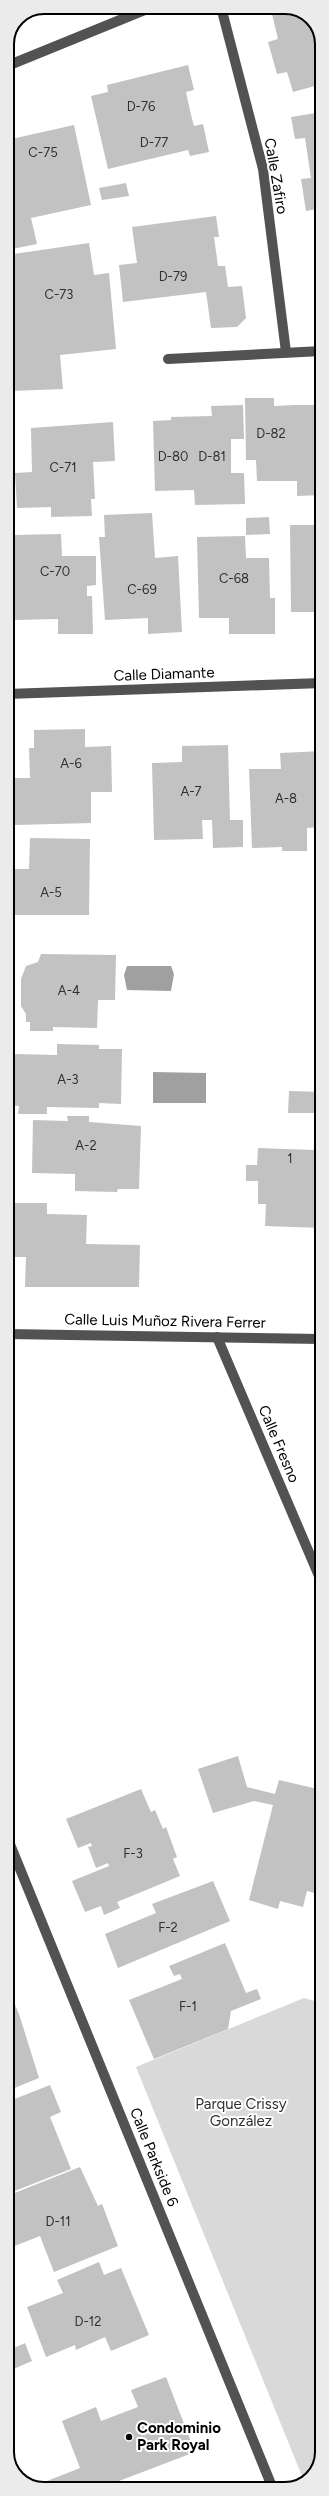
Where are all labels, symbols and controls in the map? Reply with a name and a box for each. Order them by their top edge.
house number: D-76 [127,99,155,114]
house number: D-77 [140,135,168,150]
street label: Calle Zafiro [260,137,292,216]
house number: C-75 [28,145,58,160]
house number: D-79 [159,269,187,284]
house number: C-73 [45,287,73,302]
house number: D-82 [256,426,286,441]
house number: D-80 [158,449,188,464]
house number: D-81 [198,449,226,464]
house number: C-71 [49,460,77,475]
house number: C-70 [40,564,70,579]
house number: C-68 [219,571,249,586]
house number: C-69 [127,582,157,597]
street label: Calle Diamante [113,663,215,685]
house number: A-6 [60,756,82,771]
house number: A-7 [180,784,202,799]
house number: A-8 [275,791,297,806]
house number: A-5 [40,885,62,900]
house number: A-4 [58,983,80,998]
house number: A-3 [57,1072,79,1087]
house number: A-2 [75,1138,97,1153]
house number: 1 [287,1151,293,1166]
street label: Calle Luis Muñoz Rivera Ferrer [64,1310,266,1332]
street label: Calle Fresno [255,1403,303,1486]
house number: F-3 [123,1846,143,1861]
house number: F-2 [158,1920,178,1935]
house number: F-1 [179,1999,197,2014]
park label: Parque Crissy González [195,2095,287,2130]
street label: Calle Parkside 6 [126,2105,182,2210]
house number: D-11 [45,2214,71,2229]
house number: D-12 [74,2314,102,2329]
place label: Condominio Park Royal [137,2419,221,2454]
marker: Condominio Park Royal [124,2432,134,2442]

